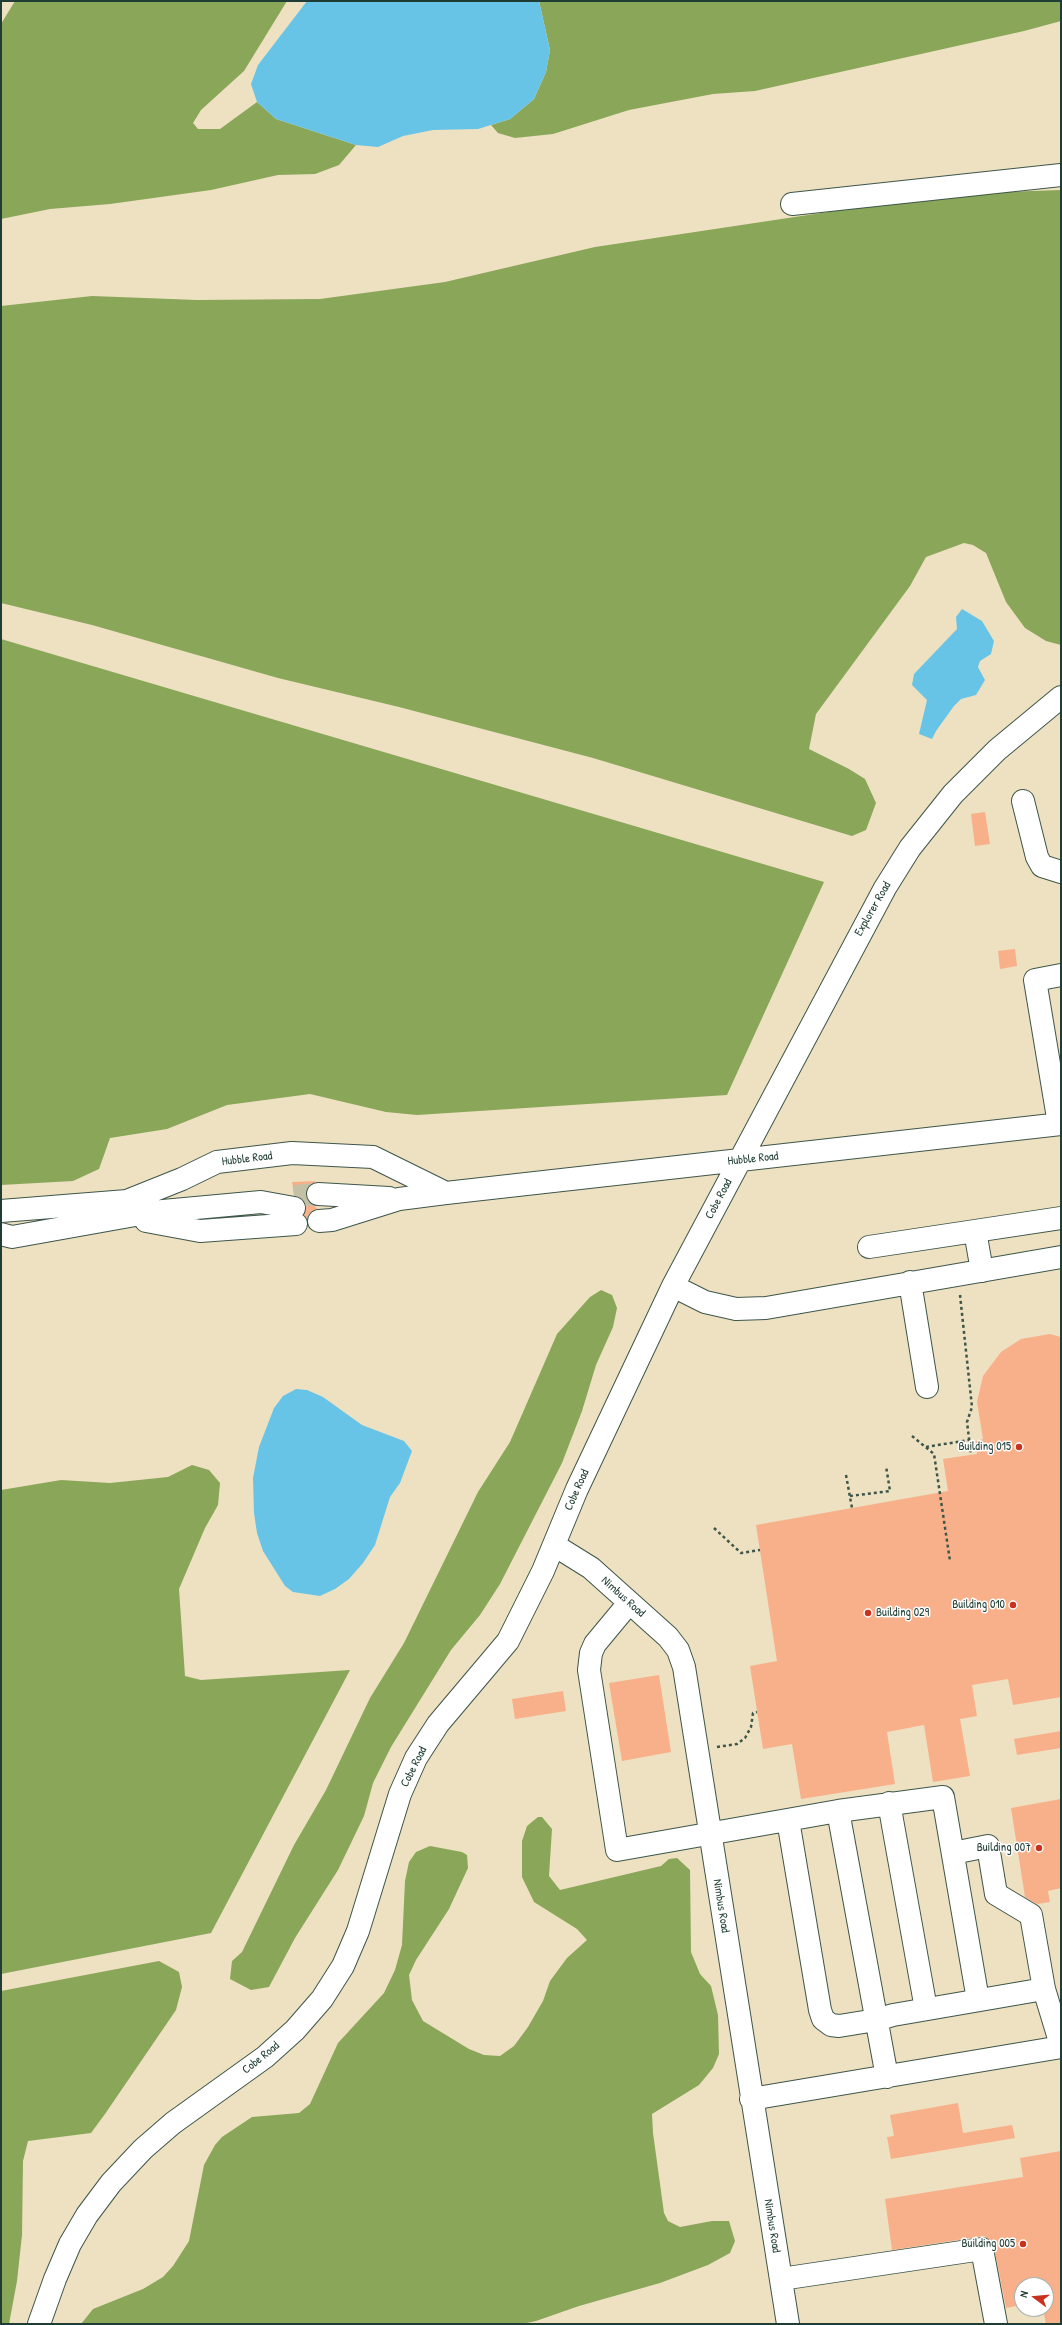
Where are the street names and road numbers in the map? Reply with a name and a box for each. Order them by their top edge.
street label: Explorer Road [852,879,894,939]
street label: Hubble Road [221,1149,273,1169]
street label: Hubble Road [727,1149,779,1169]
street label: Cobe Road [702,1176,736,1222]
street label: Cobe Road [562,1467,592,1513]
street label: Nimbus Road [598,1574,648,1620]
street label: Cobe Road [398,1744,430,1790]
street label: Nimbus Road [710,1878,732,1934]
street label: Cobe Road [240,2039,282,2077]
street label: Nimbus Road [761,2198,783,2254]

